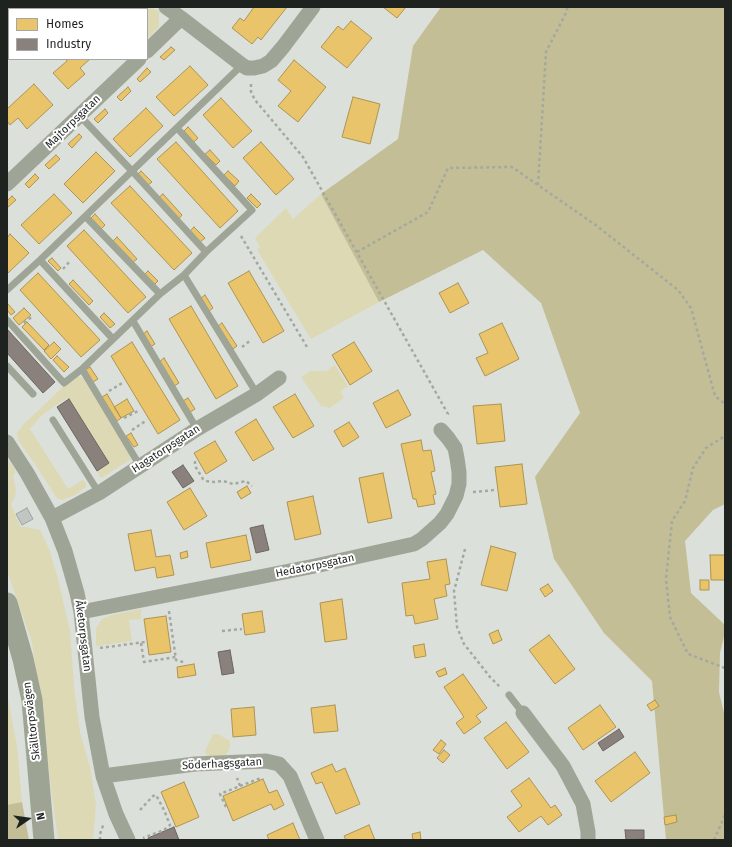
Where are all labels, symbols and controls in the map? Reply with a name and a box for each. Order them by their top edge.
legend [8,8,148,60]
text: Homes [46,17,84,31]
text: Industry [46,37,91,51]
street label: Majtorpsgatan [43,92,103,152]
street label: Hagatorpsgatan [129,422,203,476]
street label: Hedatorpsgatan [275,551,355,581]
street label: Åketorpsgatan [72,600,94,672]
street label: Skälltorpsvägen [21,681,43,761]
street label: Söderhagsgatan [182,755,262,773]
north arrow [8,799,48,839]
text: N [33,811,47,821]

